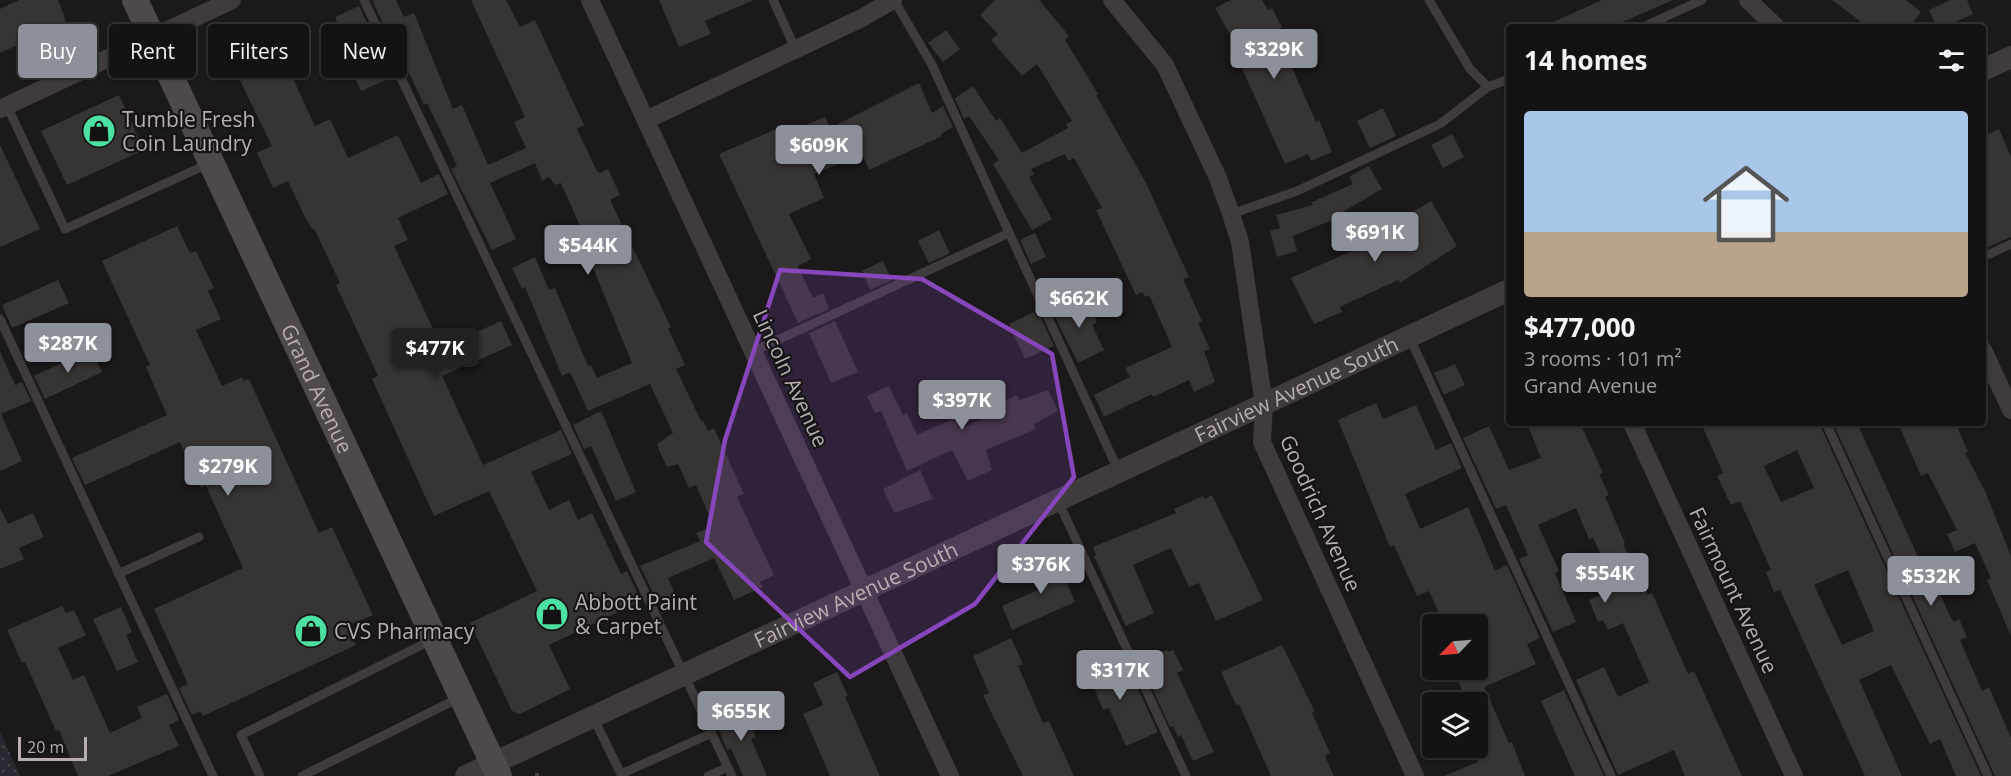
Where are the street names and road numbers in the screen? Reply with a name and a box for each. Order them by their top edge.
street label: Lincoln Avenue [747,305,835,451]
street label: Grand Avenue [275,319,360,458]
street label: Fairview Avenue South [1190,330,1403,449]
street label: Goodrich Avenue [1274,430,1368,596]
street label: Fairmount Avenue [1683,502,1785,678]
street label: Fairview Avenue South [749,535,962,654]

